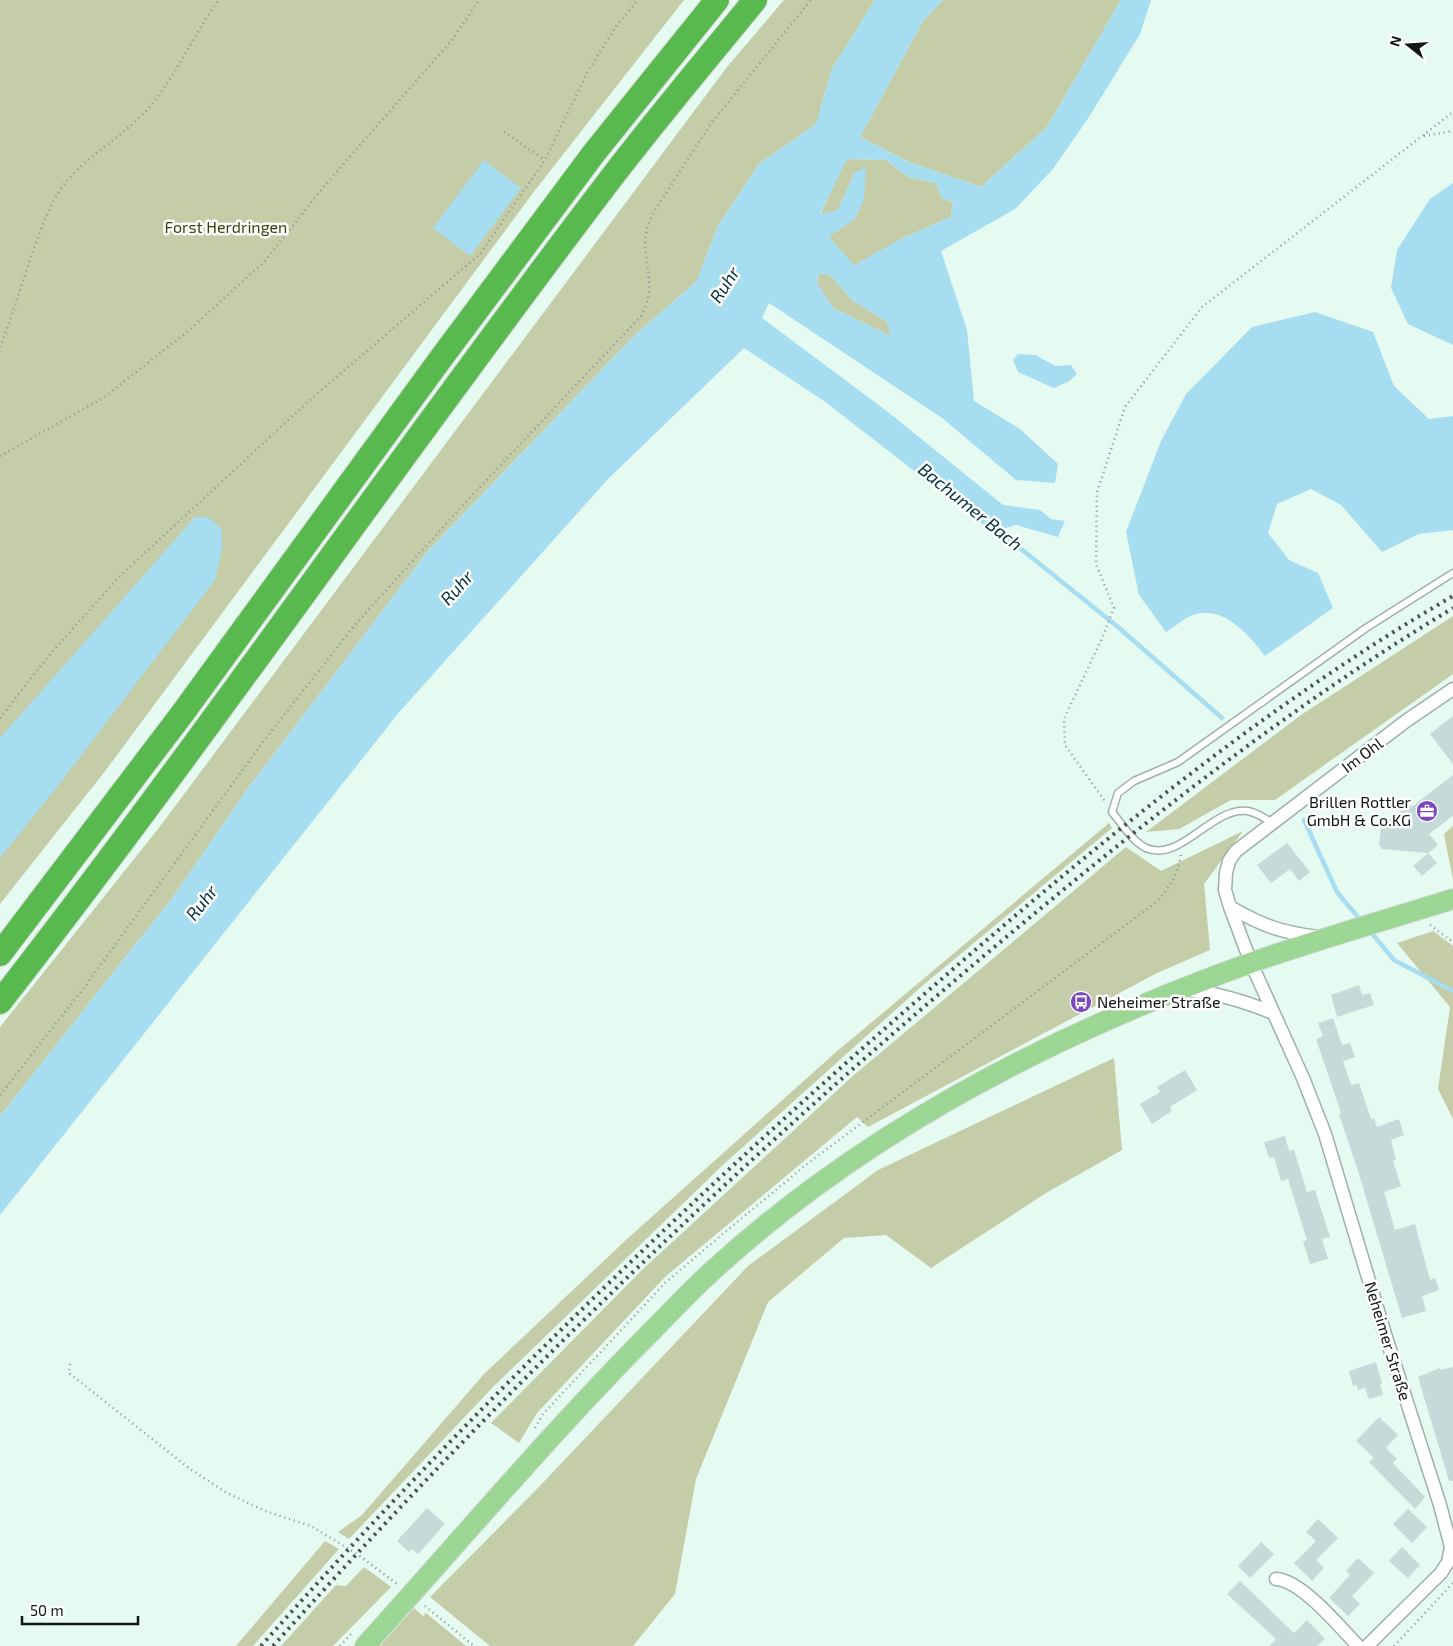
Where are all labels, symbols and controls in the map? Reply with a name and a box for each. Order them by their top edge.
north arrow [1383,20,1433,70]
text: N [1385,34,1405,48]
park label: Forst Herdringen [165,217,287,236]
water label: Ruhr [704,261,744,307]
water label: Bachumer Bach [914,458,1027,555]
water label: Ruhr [435,565,478,609]
street label: Im Ohl [1337,733,1386,776]
place label: Brillen Rottler GmbH & Co.KG [1307,792,1412,829]
office icon: Brillen Rottler GmbH & Co.KG [1415,799,1439,823]
water label: Ruhr [181,880,222,924]
bus stop icon: Neheimer Straße [1069,990,1093,1014]
place label: Neheimer Straße [1097,992,1221,1011]
street label: Neheimer Straße [1361,1279,1416,1403]
scale bar [22,1594,139,1626]
text: 50 m [30,1601,64,1619]

